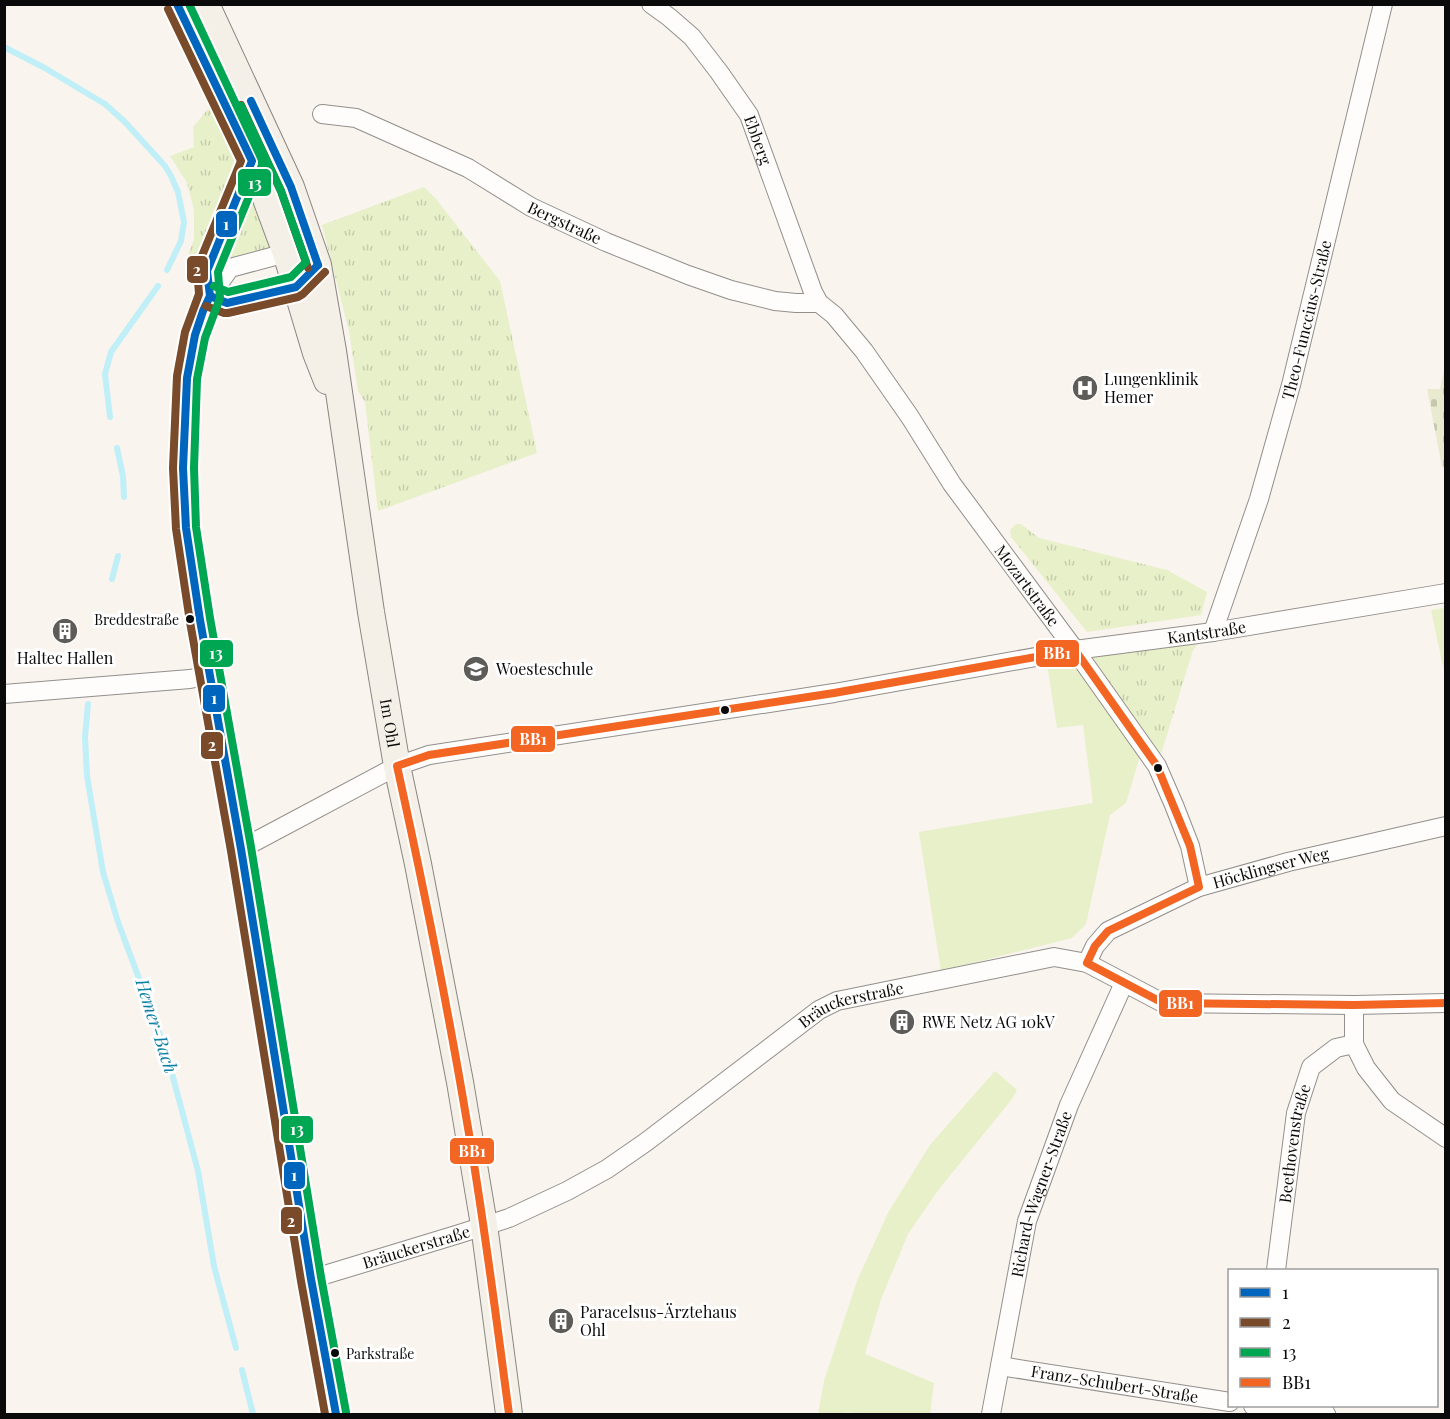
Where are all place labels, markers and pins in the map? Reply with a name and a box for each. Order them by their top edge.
place label: Lungenklinik Hemer [1104,368,1199,407]
hospital icon: Lungenklinik Hemer [1070,373,1100,403]
place label: Breddestraße [94,610,179,629]
marker: Breddestraße [184,613,196,625]
building icon: Haltec Hallen [50,616,80,646]
place label: Haltec Hallen [17,647,114,668]
school or university icon: Woesteschule [461,654,491,684]
place label: Woesteschule [495,658,593,679]
unlabelled marker [719,704,731,716]
unlabelled marker [1152,762,1164,774]
building icon: RWE Netz AG 10kV [887,1007,917,1037]
place label: RWE Netz AG 10kV [922,1011,1055,1032]
place label: Paracelsus-Ärztehaus Ohl [580,1301,737,1340]
building icon: Paracelsus-Ärztehaus Ohl [546,1306,576,1336]
place label: Parkstraße [346,1344,414,1363]
marker: Parkstraße [329,1347,341,1359]

